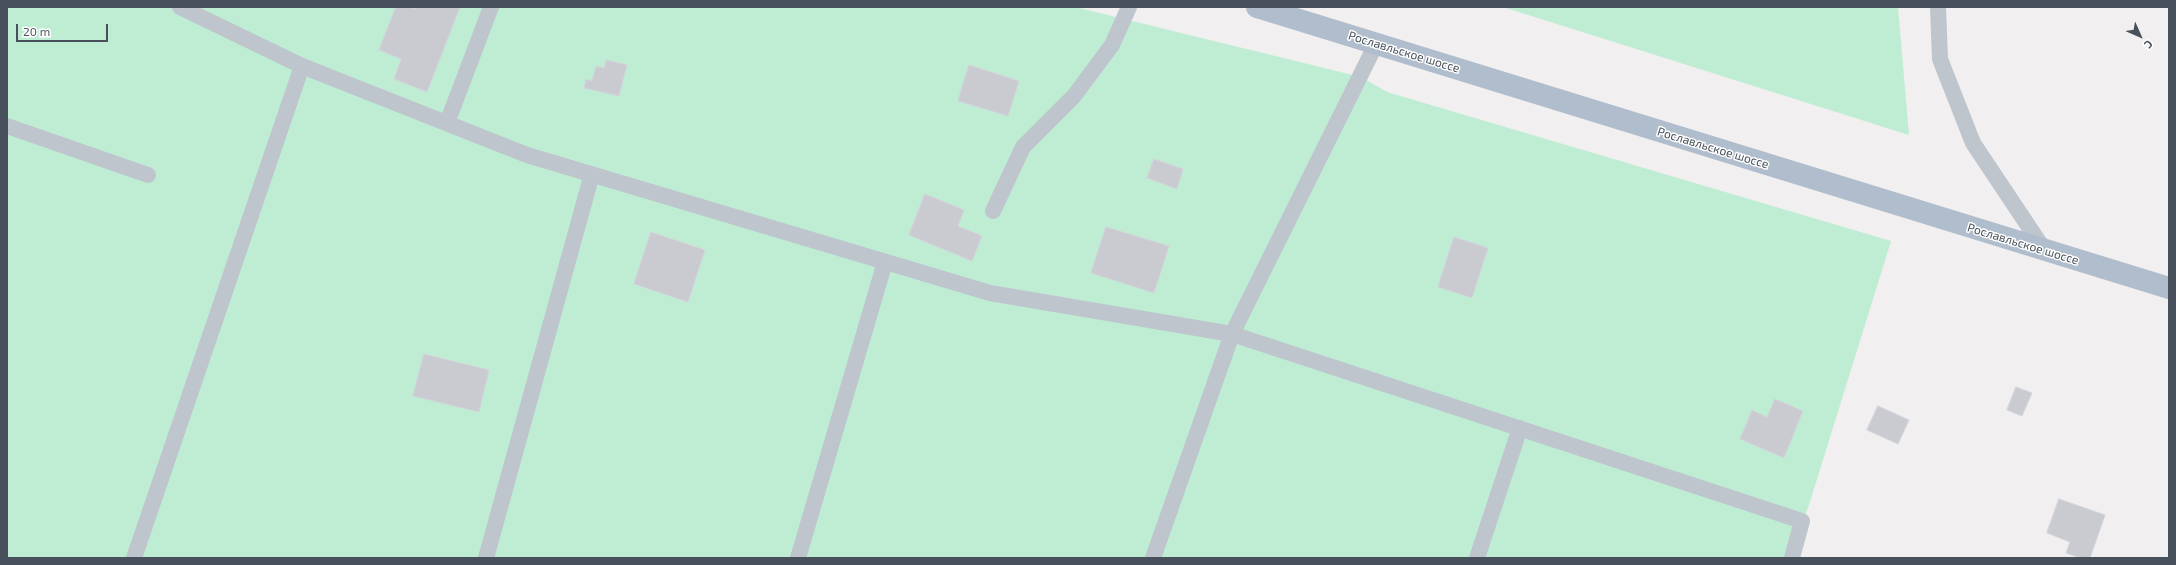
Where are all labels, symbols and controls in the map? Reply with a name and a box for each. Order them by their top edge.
scale bar [18,16,110,42]
north arrow [2120,16,2160,56]
text: 20 m [23,24,50,38]
street label: Рославльское шоссе [1347,28,1461,76]
text: С [2142,38,2156,52]
street label: Рославльское шоссе [1656,124,1770,172]
street label: Рославльское шоссе [1966,220,2080,268]

